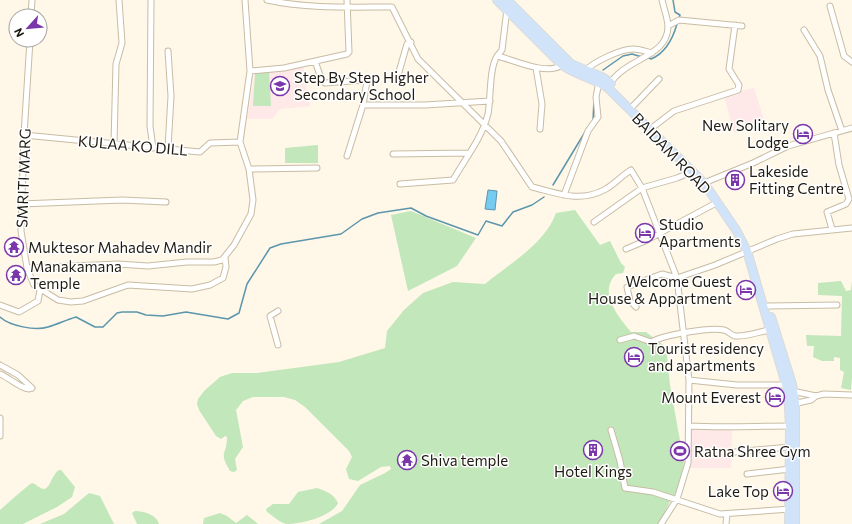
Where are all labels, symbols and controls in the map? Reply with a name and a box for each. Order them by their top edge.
north arrow [8,8,48,48]
text: N [11,26,26,39]
place label: Step By Step Higher Secondary School [294,68,429,103]
school or university icon: Step By Step Higher Secondary School [269,75,291,97]
street label: BAIDAM ROAD [629,109,715,197]
place label: New Solitary Lodge [702,116,789,151]
hotel icon: New Solitary Lodge [792,123,814,145]
street label: SMRITI MARG [12,128,34,228]
street label: KULAA KO DILL [77,131,189,159]
place label: Lakeside Fitting Centre [749,162,844,197]
building icon: Lakeside Fitting Centre [724,169,746,191]
place label: Studio Apartments [659,215,741,250]
hotel icon: Studio Apartments [634,222,656,244]
temple icon: Muktesor Mahadev Mandir [3,236,25,258]
place label: Muktesor Mahadev Mandir [28,238,212,256]
place label: Manakamana Temple [30,257,122,292]
temple icon: Manakamana Temple [5,264,27,286]
place label: Welcome Guest House & Appartment [588,272,732,307]
hotel icon: Welcome Guest House & Appartment [735,279,757,301]
place label: Tourist residency and apartments [648,339,764,374]
hotel icon: Tourist residency and apartments [623,346,645,368]
hotel icon: Mount Everest [764,386,786,408]
place label: Mount Everest [661,388,761,406]
building icon: Hotel Kings [582,439,604,461]
sports icon: Ratna Shree Gym [669,440,691,462]
place label: Ratna Shree Gym [694,442,811,460]
temple icon: Shiva temple [396,449,418,471]
place label: Shiva temple [421,451,508,469]
place label: Hotel Kings [554,462,632,480]
hotel icon: Lake Top [772,480,794,502]
place label: Lake Top [708,482,769,500]

